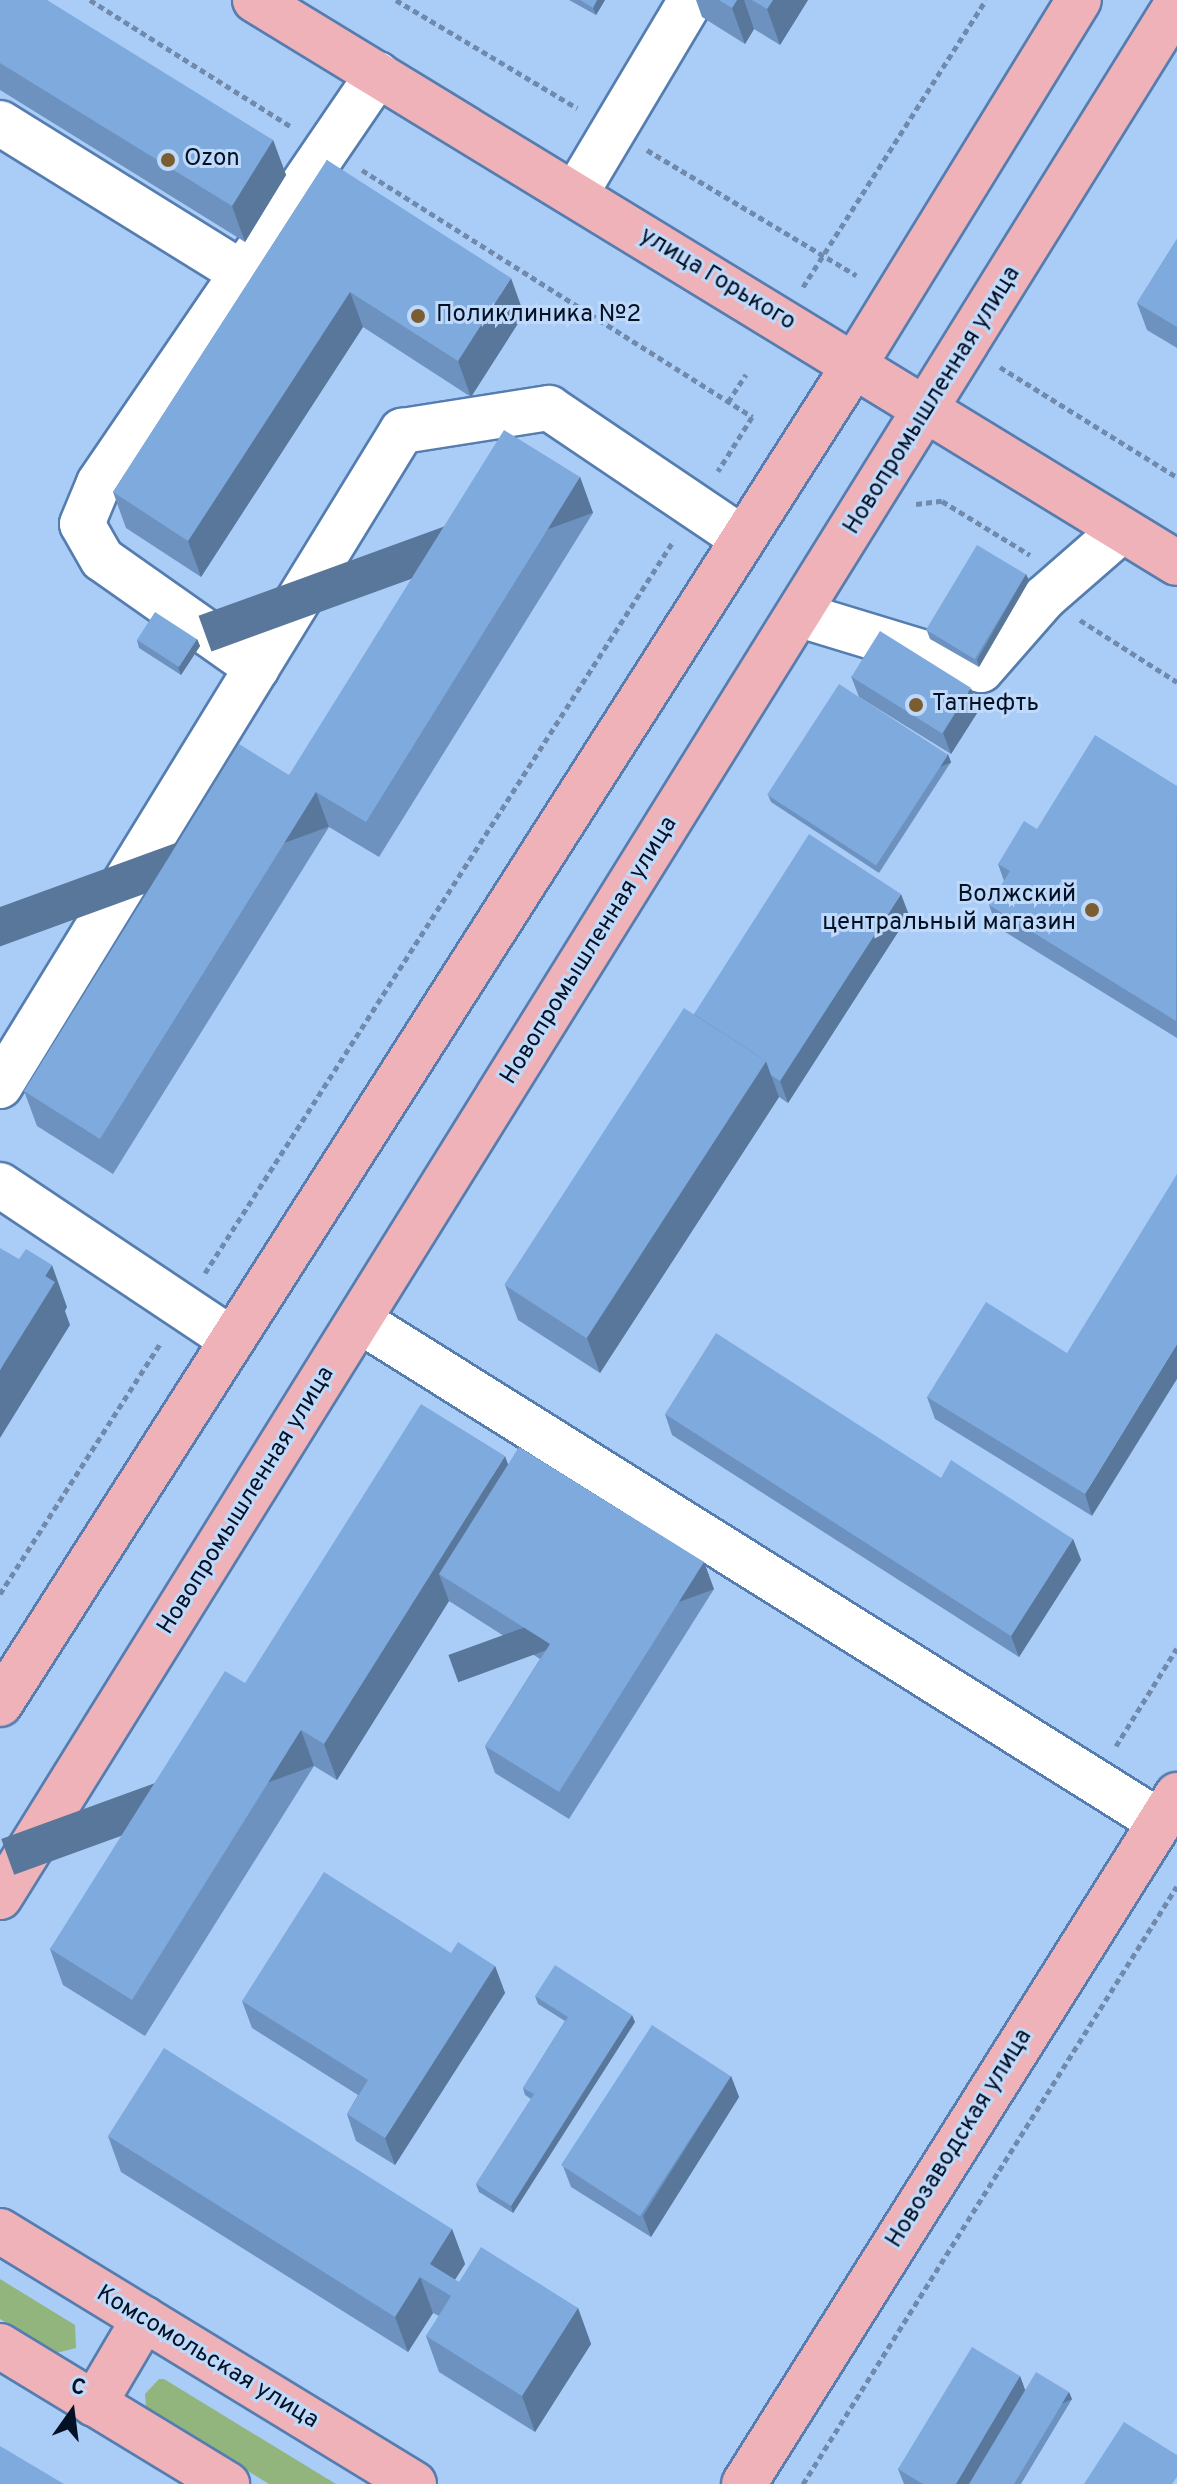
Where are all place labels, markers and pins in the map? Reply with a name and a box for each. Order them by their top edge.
place label: Ozon [184,146,240,174]
marker: Ozon [159,151,177,169]
place label: Поликлиника №2 [436,302,641,330]
marker: Поликлиника №2 [407,305,429,327]
place label: Татнефть [932,691,1039,719]
marker: Татнефть [907,696,925,714]
place label: Волжский центральный магазин [822,882,1076,938]
marker: Волжский центральный магазин [1083,901,1101,919]

